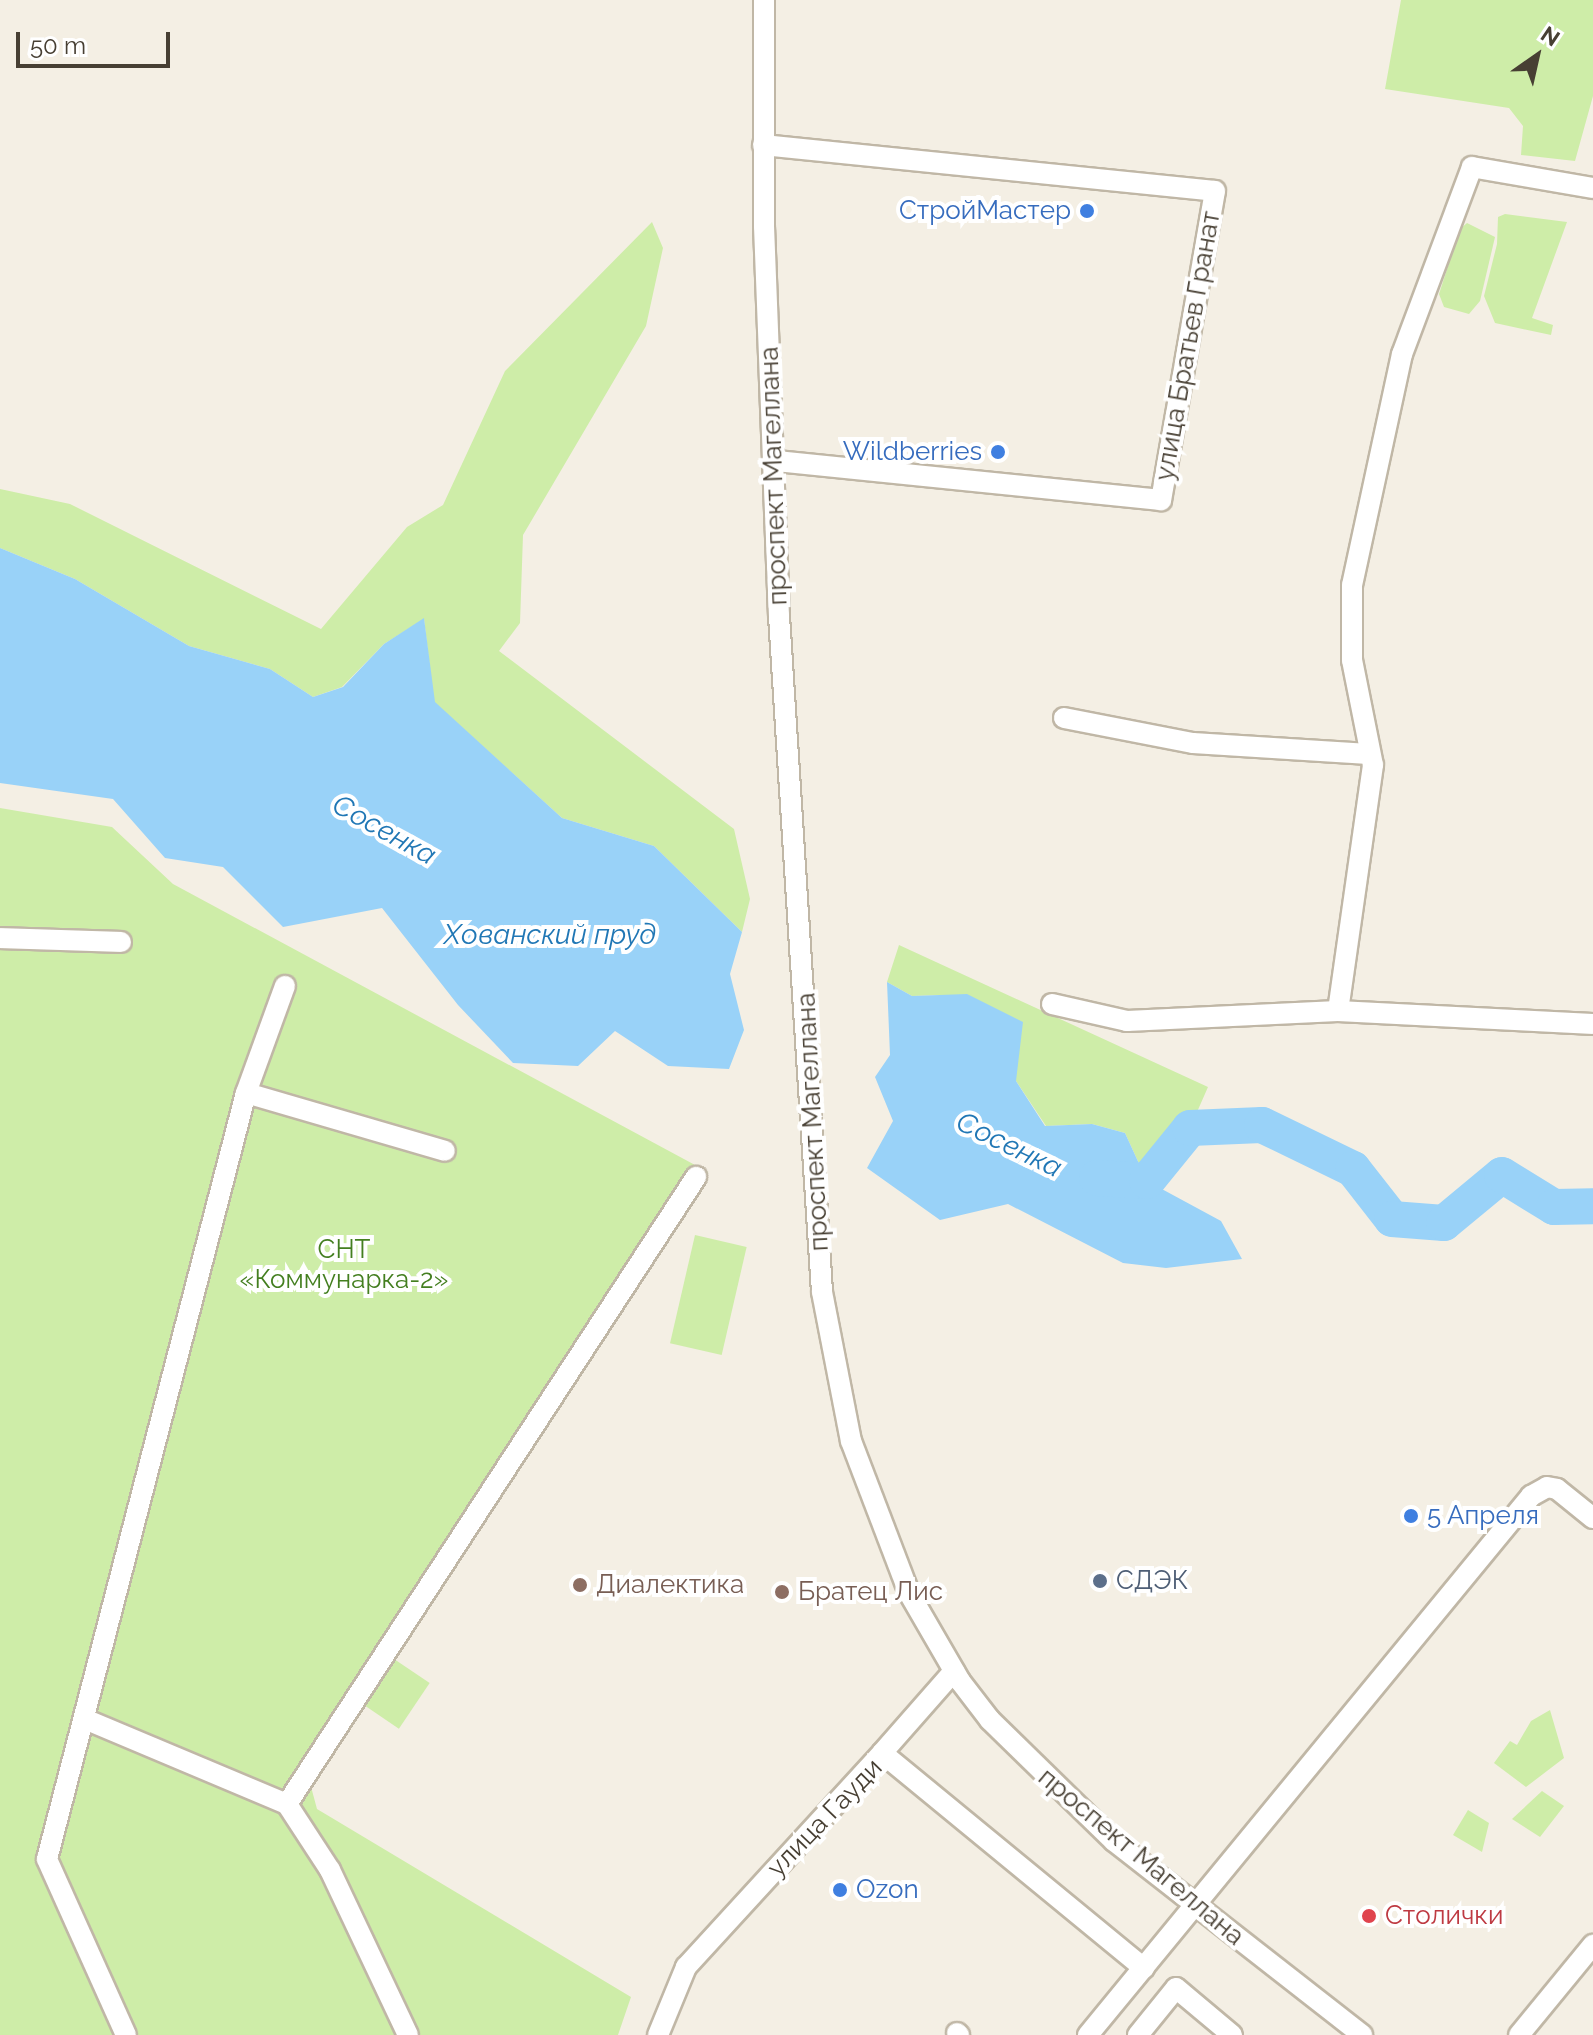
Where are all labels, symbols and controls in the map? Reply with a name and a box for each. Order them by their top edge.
scale bar [20,16,174,66]
north arrow [1497,16,1577,96]
text: N [1536,21,1565,52]
text: 50 m [30,31,86,60]
place label: СтройМастер [899,195,1071,227]
marker: СтройМастер [1078,202,1096,220]
street label: улица Братьев Гранат [1149,209,1227,483]
street label: проспект Магеллана [754,346,794,606]
place label: Wildberries [843,436,982,468]
marker: Wildberries [989,443,1007,461]
water label: Сосенка [326,788,442,872]
water label: Хованский пруд [444,918,656,952]
street label: проспект Магеллана [791,992,835,1252]
water label: Сосенка [951,1105,1067,1185]
park label: СНТ «Коммунарка-2» [240,1234,448,1296]
place label: 5 Апреля [1427,1500,1540,1532]
marker: 5 Апреля [1402,1507,1420,1525]
place label: СДЭК [1116,1565,1188,1597]
place label: Диалектика [596,1569,744,1601]
marker: СДЭК [1091,1572,1109,1590]
marker: Диалектика [571,1576,589,1594]
place label: Братец Лис [798,1576,943,1608]
marker: Братец Лис [773,1583,791,1601]
street label: улица Гауди [761,1753,889,1883]
street label: проспект Магеллана [1032,1762,1250,1952]
place label: Ozon [856,1874,919,1906]
marker: Ozon [831,1881,849,1899]
place label: Столички [1385,1900,1503,1932]
marker: Столички [1360,1907,1378,1925]

